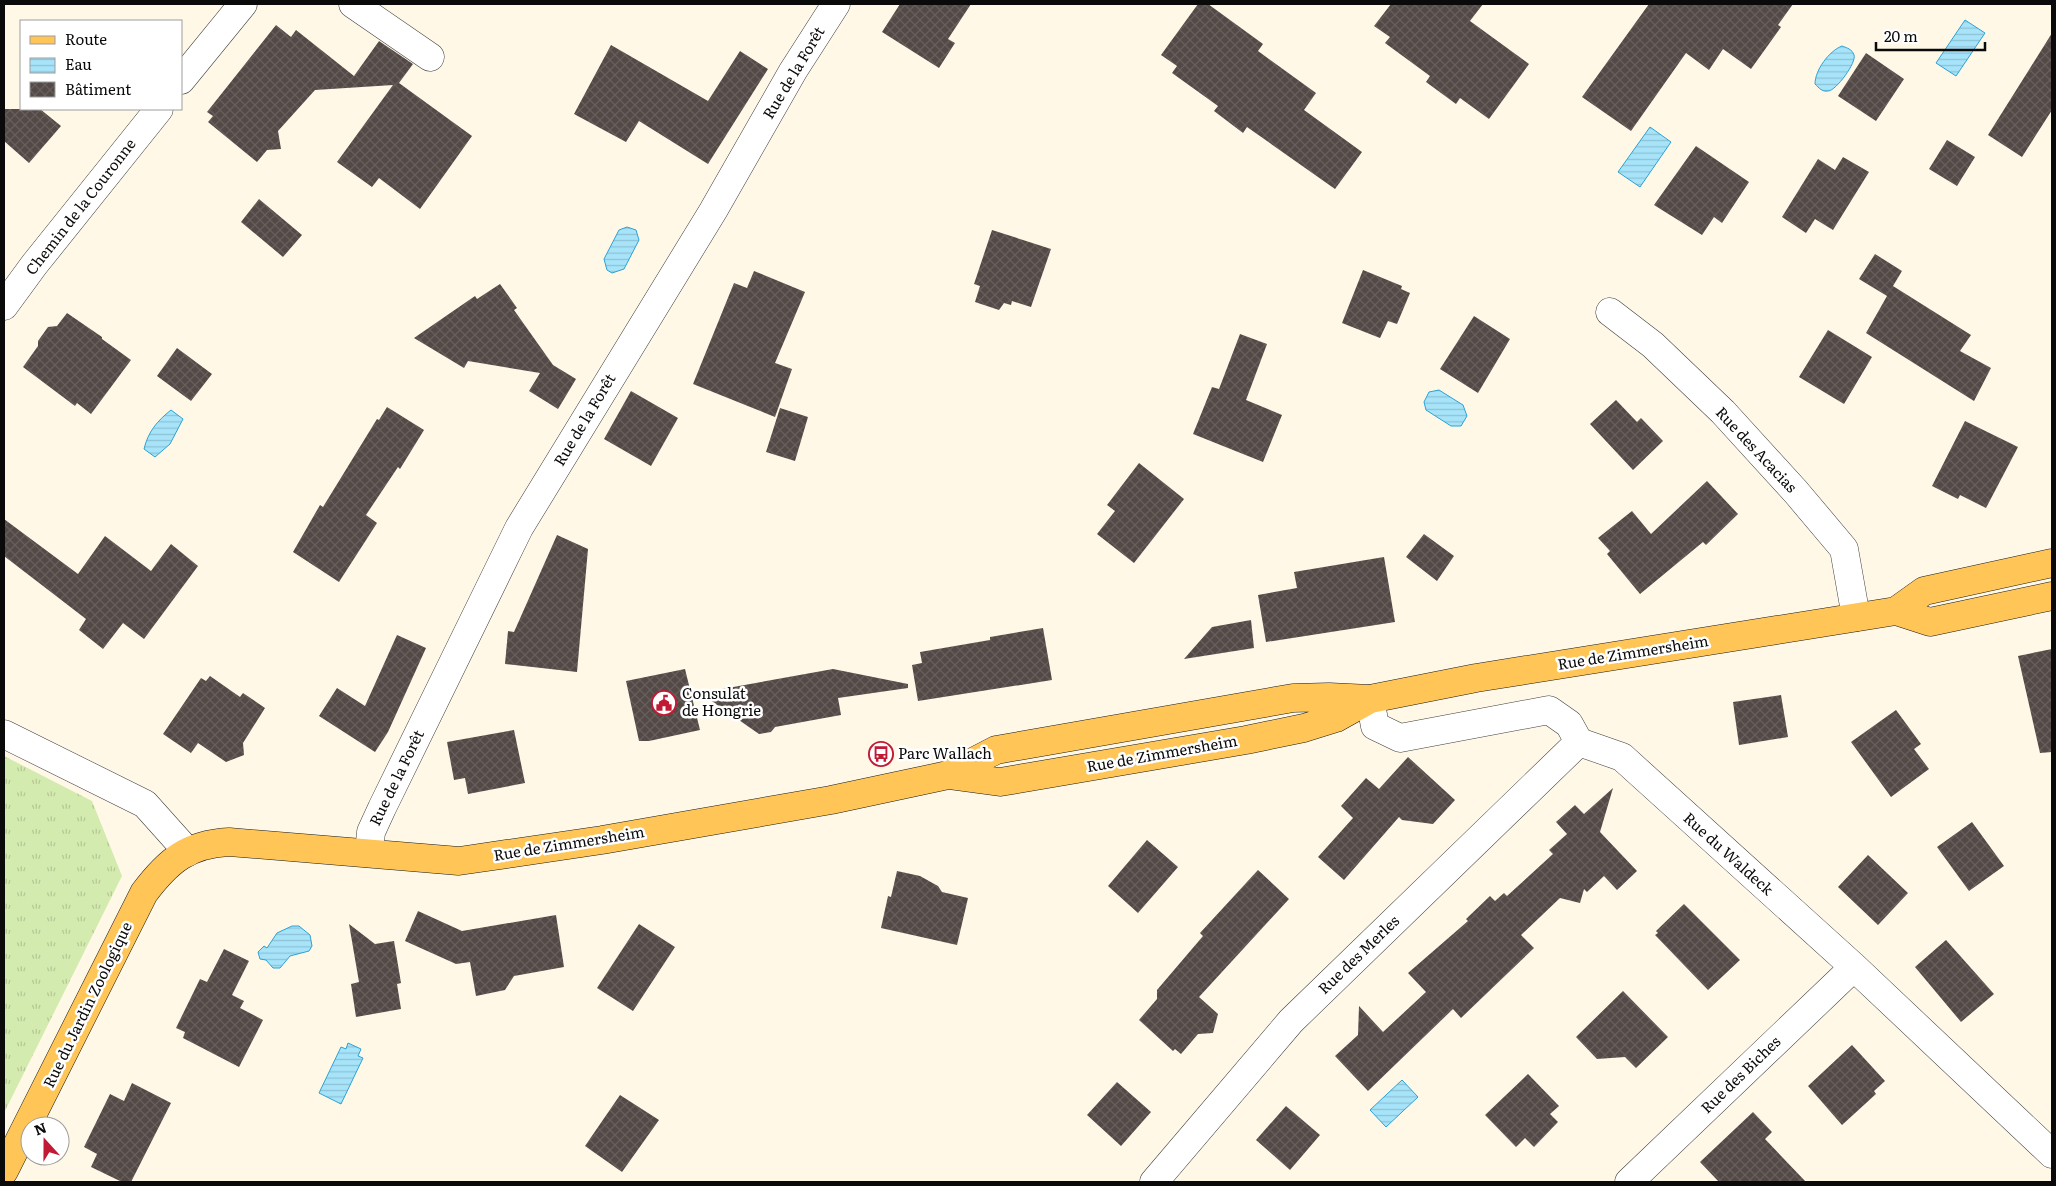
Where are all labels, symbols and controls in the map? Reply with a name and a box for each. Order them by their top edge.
legend [20,20,182,110]
scale bar [1876,20,1985,52]
street label: Rue de la Forêt [756,22,829,123]
text: 20 m [1884,24,1918,47]
text: Route [65,27,107,50]
text: Eau [65,52,92,75]
text: Bâtiment [65,77,131,100]
street label: Chemin de la Couronne [19,133,141,279]
street label: Rue de la Forêt [547,369,620,470]
street label: Rue des Acacias [1711,401,1803,497]
street label: Rue de Zimmersheim [1556,628,1710,675]
place label: Consulat de Hongrie [682,681,761,721]
public building icon: Consulat de Hongrie [651,690,677,716]
street label: Rue de la Forêt [362,725,429,829]
street label: Rue de Zimmersheim [1085,728,1239,777]
bus stop icon: Parc Wallach [868,741,894,767]
place label: Parc Wallach [898,741,992,764]
street label: Rue du Waldeck [1679,806,1780,900]
street label: Rue de Zimmersheim [492,819,646,866]
street label: Rue des Merles [1312,909,1404,999]
street label: Rue du Jardin Zoologique [36,917,137,1091]
street label: Rue des Biches [1695,1030,1785,1118]
north arrow [20,1116,70,1166]
text: N [31,1116,49,1139]

